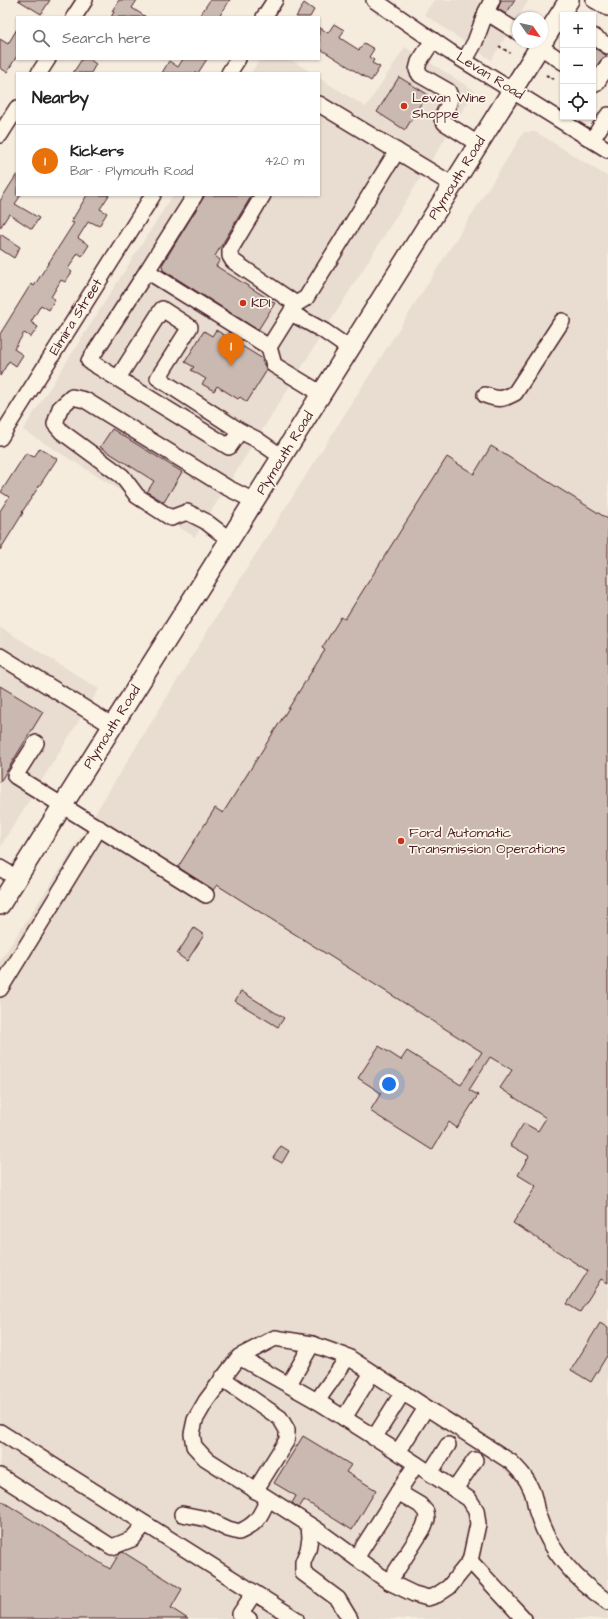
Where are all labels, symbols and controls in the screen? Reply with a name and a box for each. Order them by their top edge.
north arrow [512,12,548,48]
map controls [560,12,596,120]
button: + [560,12,596,48]
search box [16,16,320,60]
icon: search [30,27,52,49]
text: Search here [62,28,151,49]
street label: Levan Road [452,47,528,105]
button: − [560,48,596,84]
button: locate [560,84,596,120]
text: Nearby [32,86,89,110]
place label: Levan Wine Shoppe [412,88,487,124]
marker: Levan Wine Shoppe [399,101,409,111]
street label: Plymouth Road [423,132,491,224]
text: Kickers [70,141,124,162]
text: 1 [44,152,46,170]
text: 420 m [264,152,304,170]
text: Bar · Plymouth Road [70,162,194,180]
street label: Elmira Street [44,274,108,359]
place label: KDI [251,293,271,313]
marker: KDI [238,298,248,308]
pin: 1 [218,333,244,366]
street label: Plymouth Road [251,407,319,499]
street label: Plymouth Road [78,681,146,773]
place label: Ford Automatic Transmission Operations [409,823,566,859]
marker: Ford Automatic Transmission Operations [396,836,406,846]
your location [379,1074,399,1094]

